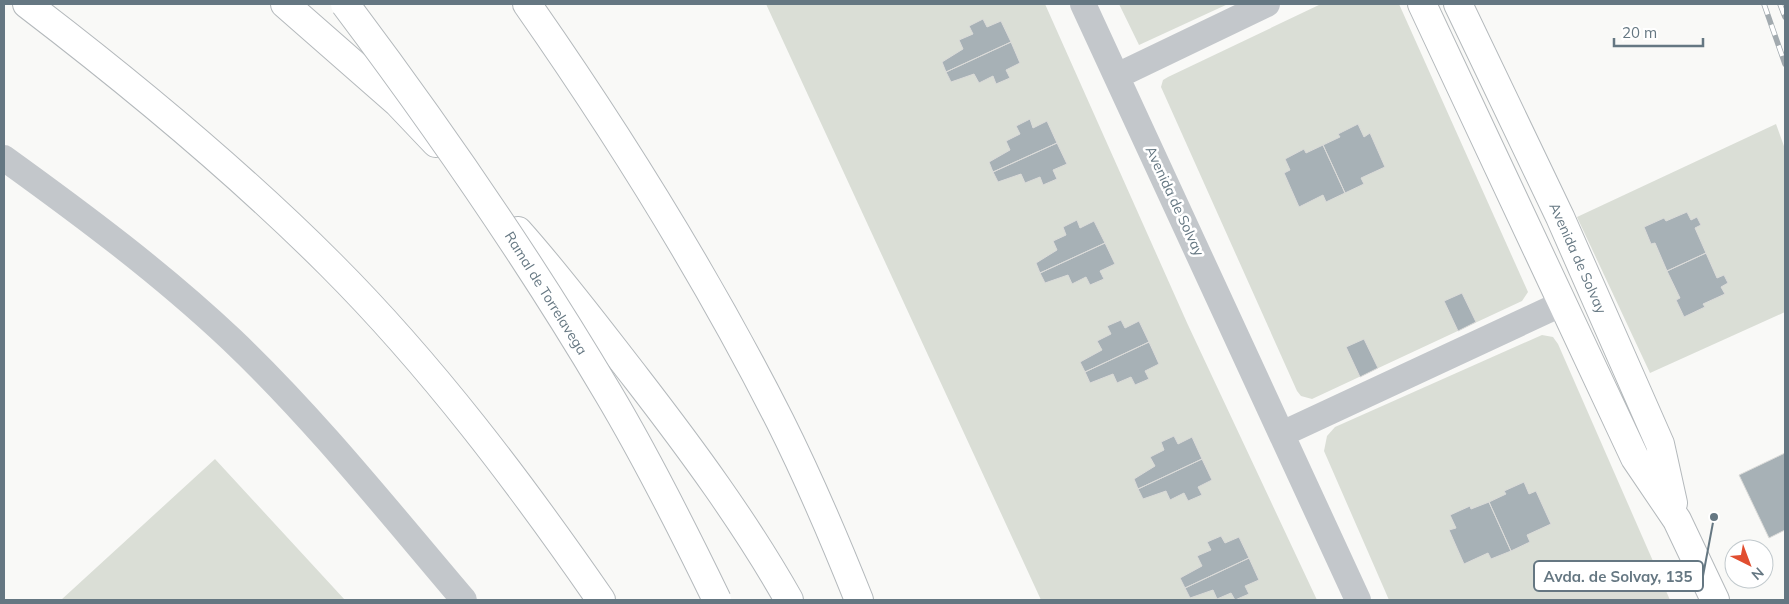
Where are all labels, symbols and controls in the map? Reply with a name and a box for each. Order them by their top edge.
scale bar [1614,15,1703,47]
text: 20 m [1622,23,1657,42]
street label: Avenida de Solvay [1142,143,1209,260]
street label: Avenida de Solvay [1545,200,1611,317]
street label: Ramal de Torrelavega [501,228,591,358]
north arrow [1724,539,1774,589]
callout: Avda. de Solvay, 135 [1534,561,1703,591]
text: N [1748,563,1768,584]
text: Avda. de Solvay, 135 [1544,567,1692,586]

